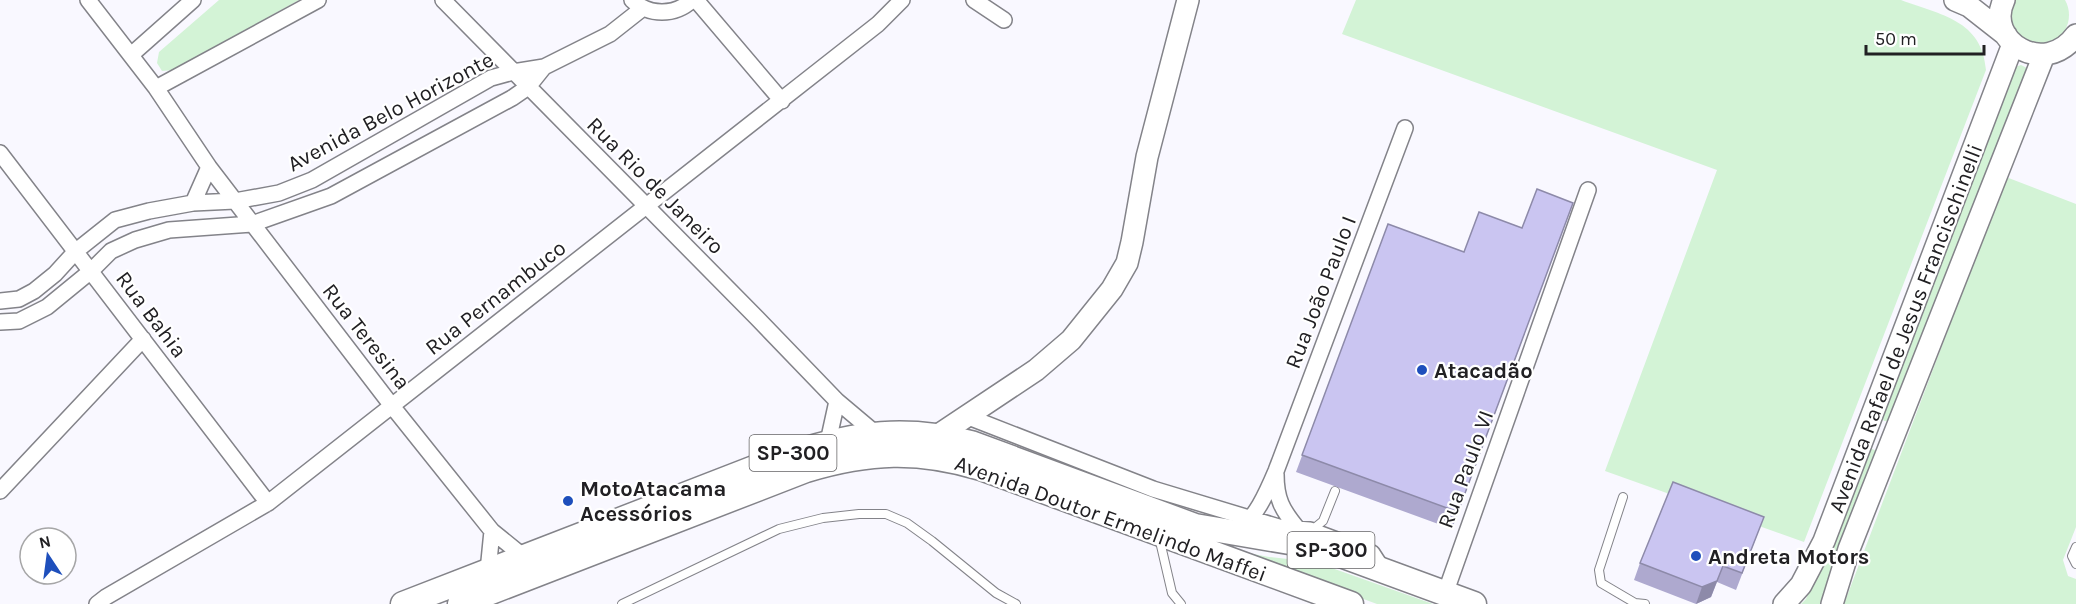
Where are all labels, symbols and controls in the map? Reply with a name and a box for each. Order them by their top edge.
scale bar [1866,18,1984,56]
text: 50 m [1875,28,1917,50]
street label: Avenida Belo Horizonte [283,46,498,177]
street label: Rua Rio de Janeiro [581,112,729,260]
street label: Avenida Rafael de Jesus Francischinelli [1823,140,1988,516]
street label: Rua João Paulo I [1280,212,1362,372]
street label: Rua Pernambuco [420,235,571,361]
street label: Rua Bahia [110,266,192,363]
street label: Rua Teresina [317,278,416,395]
place label: Atacadão [1434,358,1533,384]
marker: Atacadão [1415,363,1429,377]
street label: Rua Paulo VI [1433,407,1499,532]
road number: SP-300 [750,435,836,471]
street label: Avenida Doutor Ermelindo Maffei [951,450,1270,588]
place label: MotoAtacama Acessórios [580,476,726,527]
marker: MotoAtacama Acessórios [561,494,575,508]
north arrow [18,526,78,586]
text: N [37,531,52,552]
road number: SP-300 [1288,532,1374,568]
place label: Andreta Motors [1708,544,1869,570]
marker: Andreta Motors [1689,549,1703,563]

